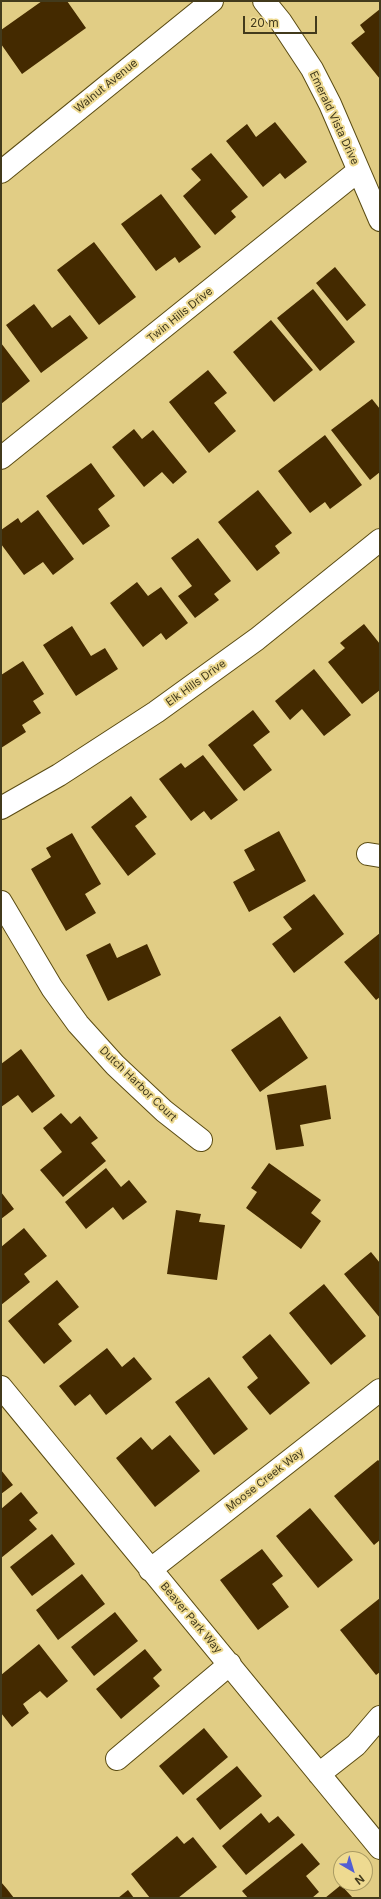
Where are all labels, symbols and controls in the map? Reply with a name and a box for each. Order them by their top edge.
scale bar [245,8,319,34]
text: 20 m [250,15,279,30]
street label: Walnut Avenue [72,56,140,116]
street label: Emerald Vista Drive [307,69,361,167]
street label: Twin Hills Drive [145,285,215,345]
street label: Elk Hills Drive [163,657,229,709]
street label: Dutch Harbor Court [97,1044,179,1124]
street label: Moose Creek Way [224,1446,306,1514]
street label: Beaver Park Way [158,1580,224,1656]
north arrow [333,1851,373,1891]
text: N [352,1872,367,1888]

